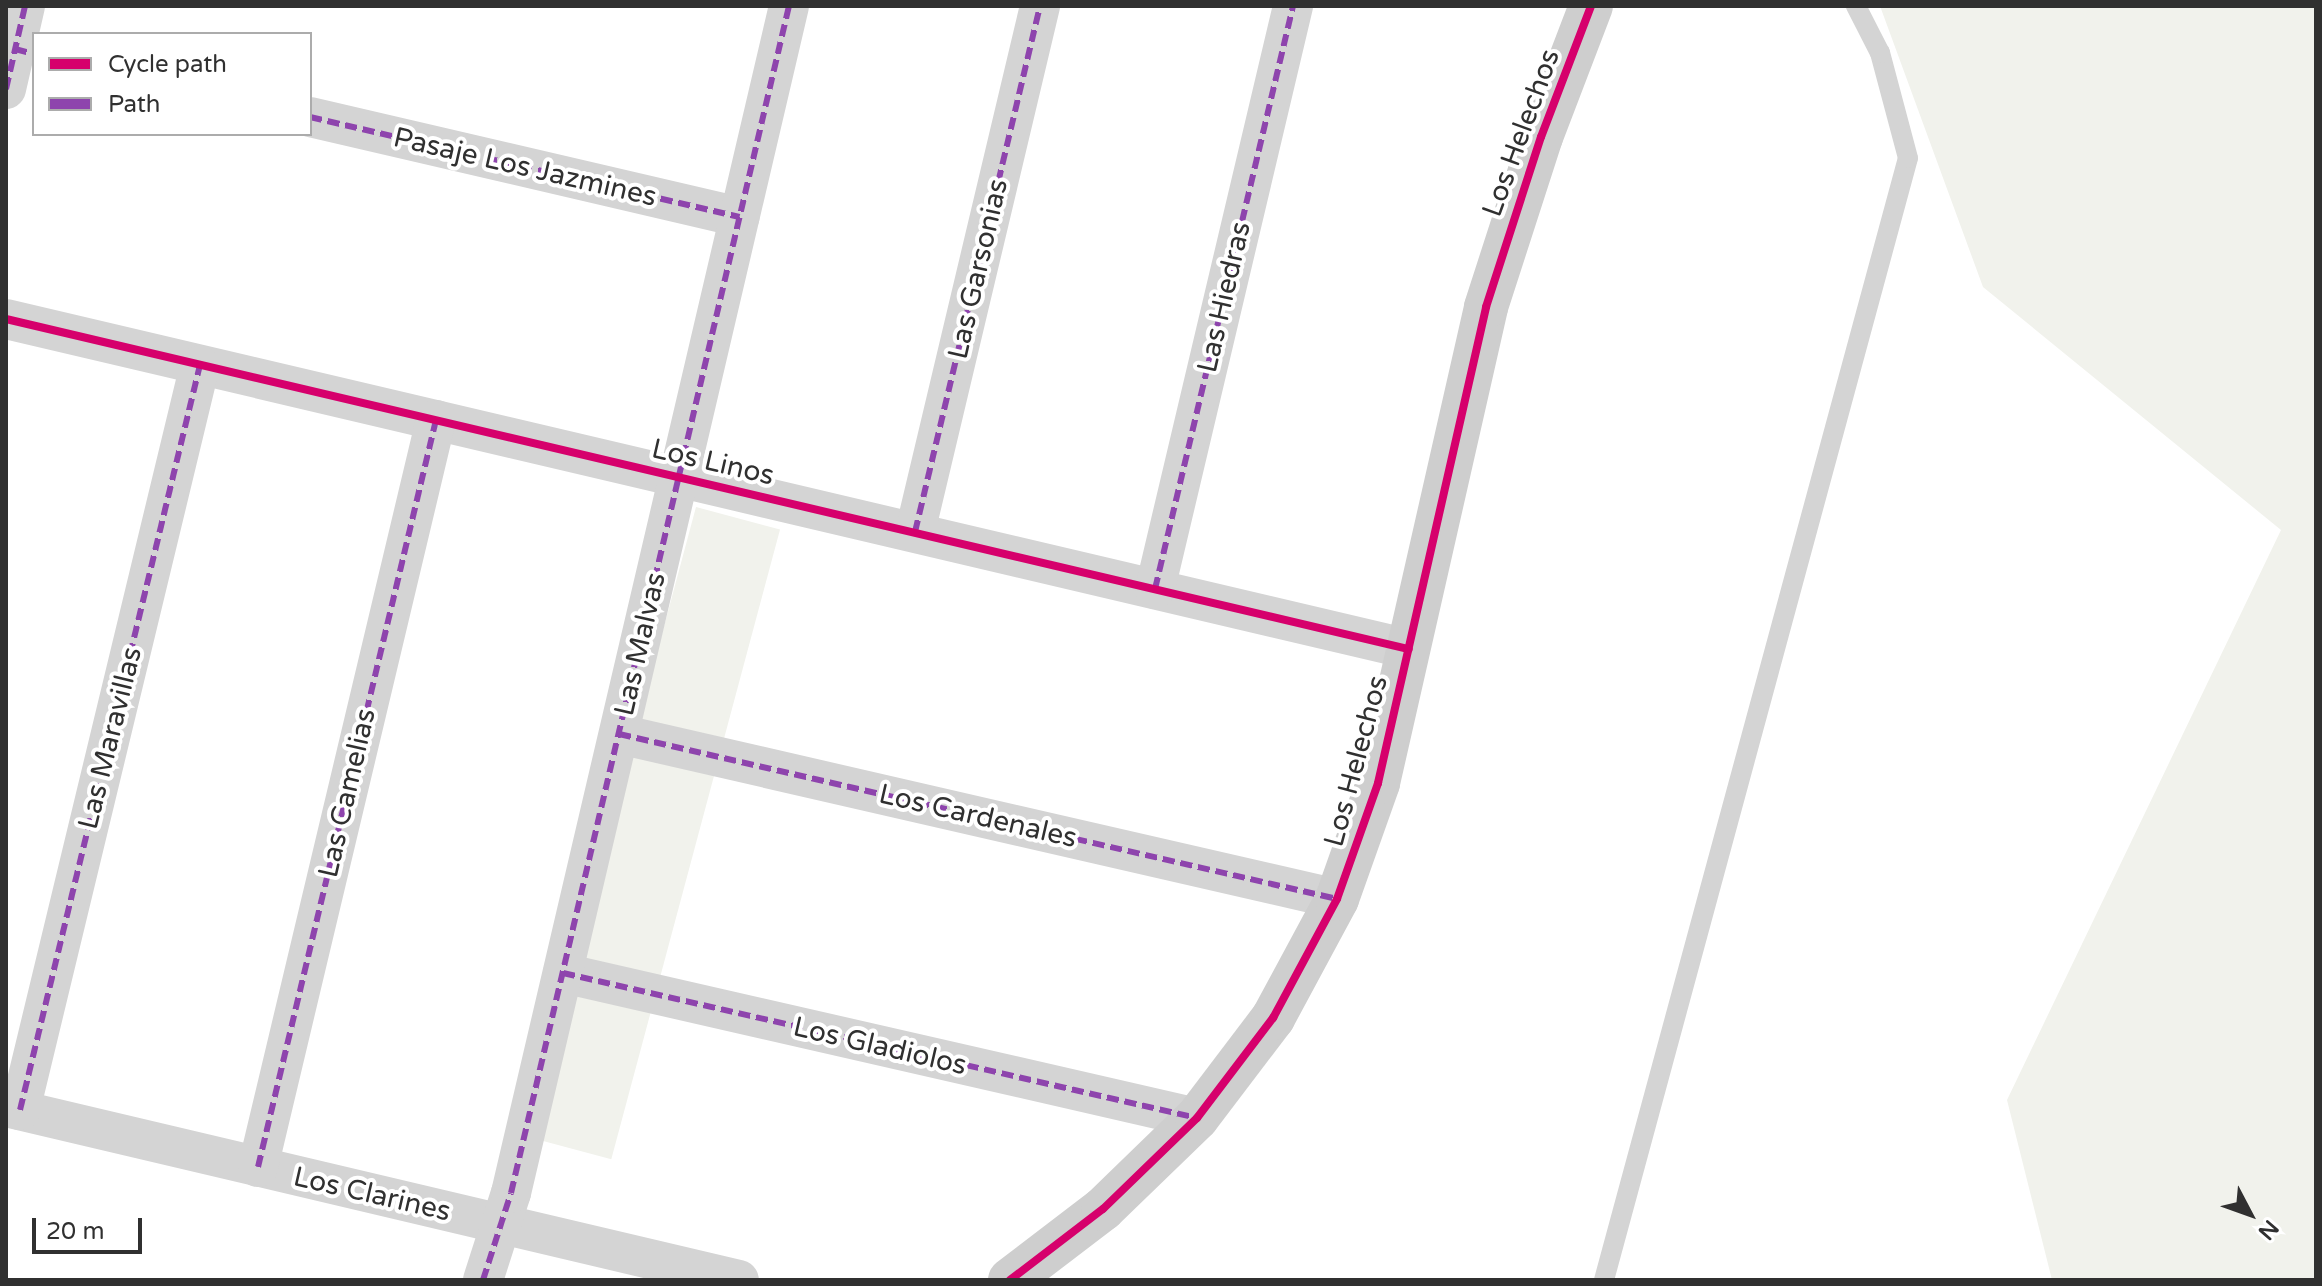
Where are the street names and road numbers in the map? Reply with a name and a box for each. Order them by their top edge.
street label: Los Helechos [1475,45,1567,221]
street label: Pasaje Los Jazmines [390,120,660,214]
street label: Las Garsonias [941,176,1015,362]
street label: Las Hiedras [1190,218,1258,376]
street label: Los Linos [649,432,777,492]
street label: Las Malvas [607,569,673,719]
street label: Las Maravillas [71,643,149,833]
street label: Los Helechos [1317,672,1395,850]
street label: Las Camelias [311,705,383,881]
street label: Los Cardenales [876,777,1080,855]
street label: Los Gladiolos [790,1010,970,1082]
street label: Los Clarines [290,1160,454,1228]

